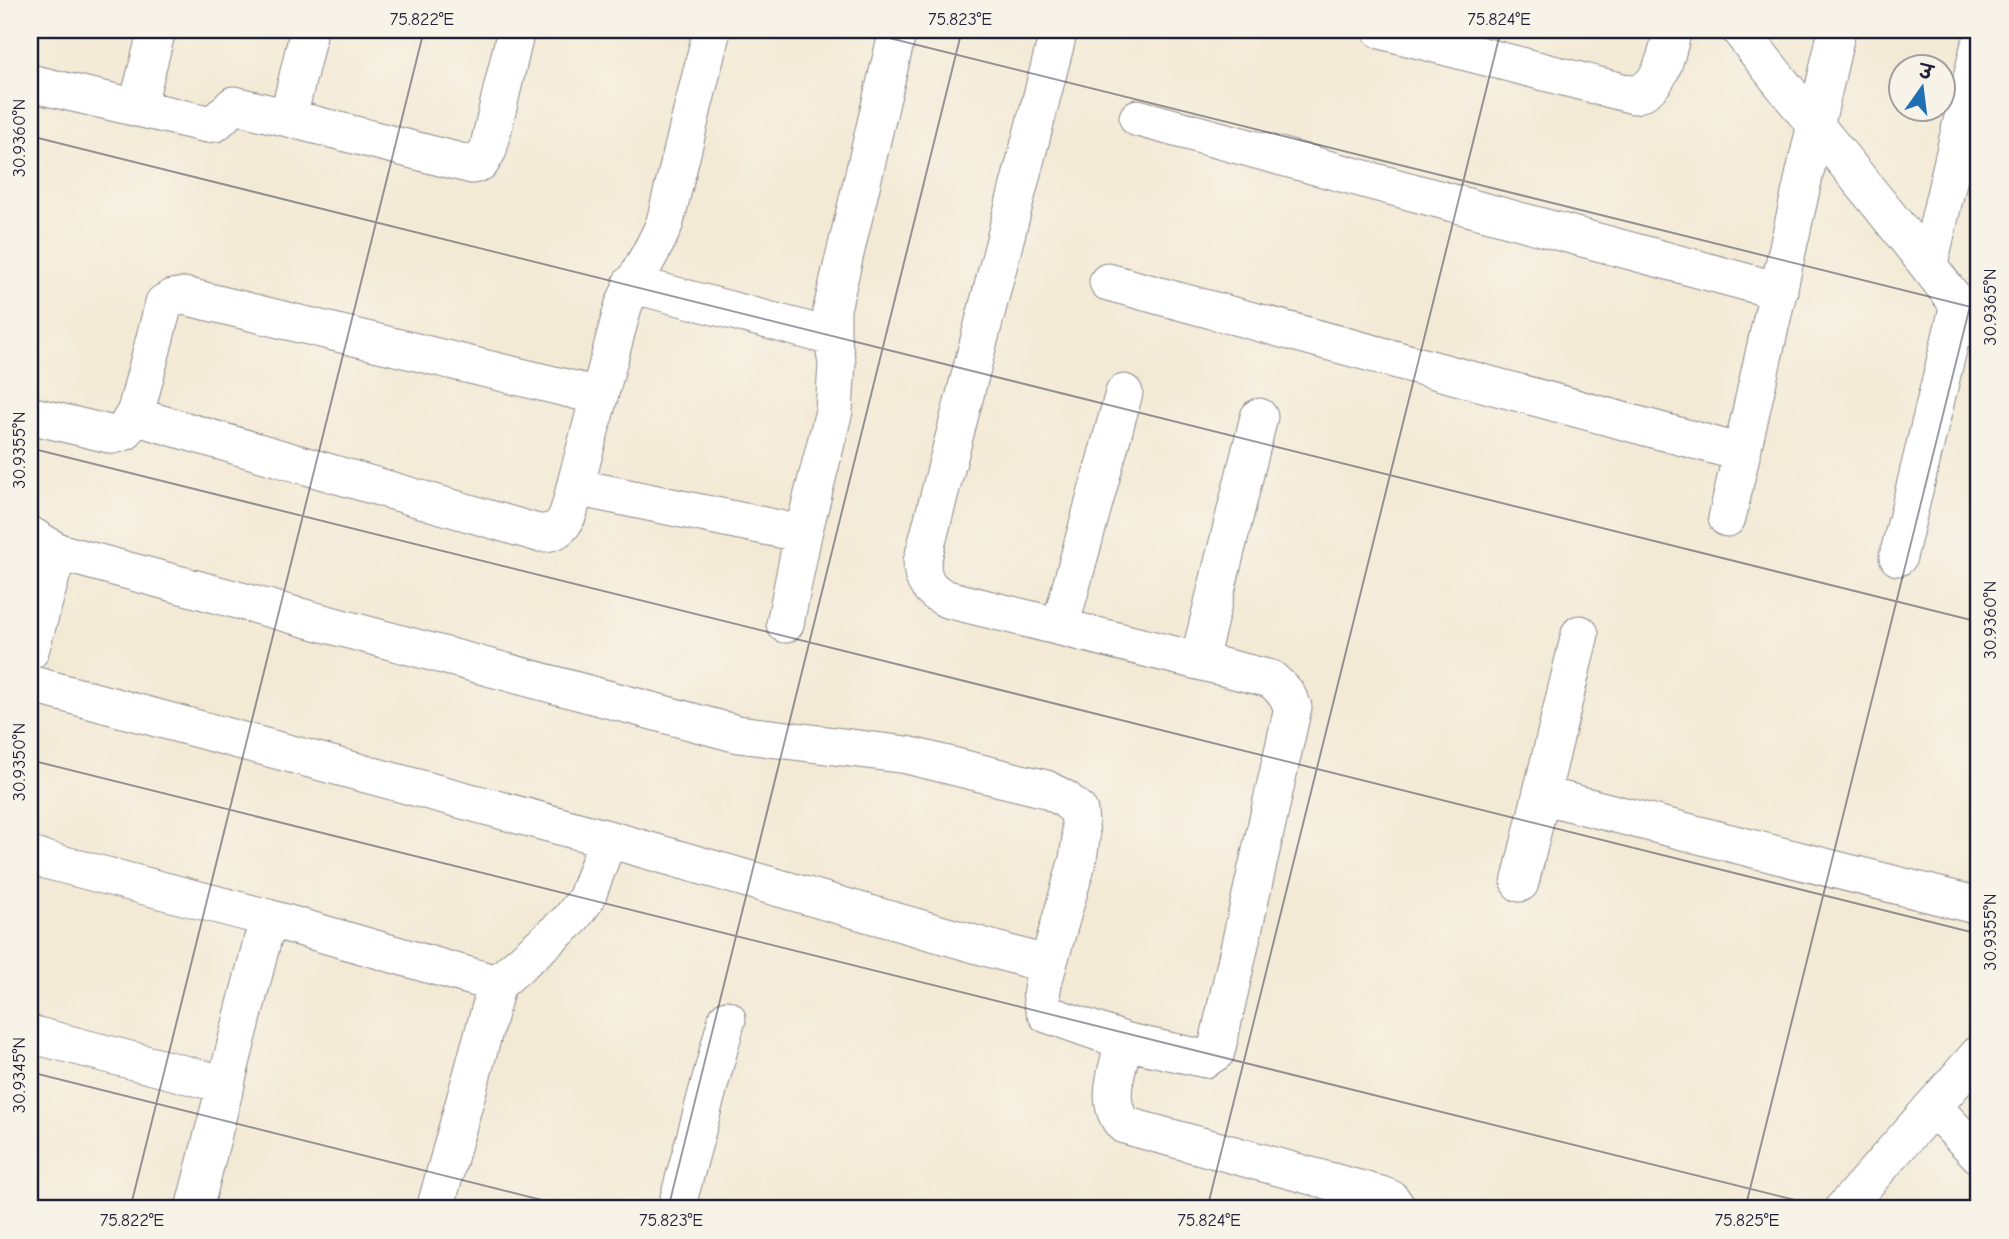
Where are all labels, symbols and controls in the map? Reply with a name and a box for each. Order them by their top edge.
text: 75.822°E [390,9,454,30]
text: 75.823°E [928,9,992,30]
text: 75.824°E [1467,9,1531,30]
north arrow [1886,52,1956,122]
text: उ [1915,60,1937,85]
text: 30.9360°N [9,99,30,177]
text: 30.9365°N [1980,268,2001,346]
text: 30.9355°N [9,411,30,489]
text: 30.9360°N [1980,581,2001,659]
text: 30.9350°N [9,723,30,801]
text: 30.9355°N [1980,893,2001,971]
text: 30.9345°N [9,1037,30,1113]
text: 75.822°E [100,1210,164,1231]
text: 75.823°E [639,1210,703,1231]
text: 75.824°E [1177,1210,1241,1231]
text: 75.825°E [1715,1210,1780,1231]

